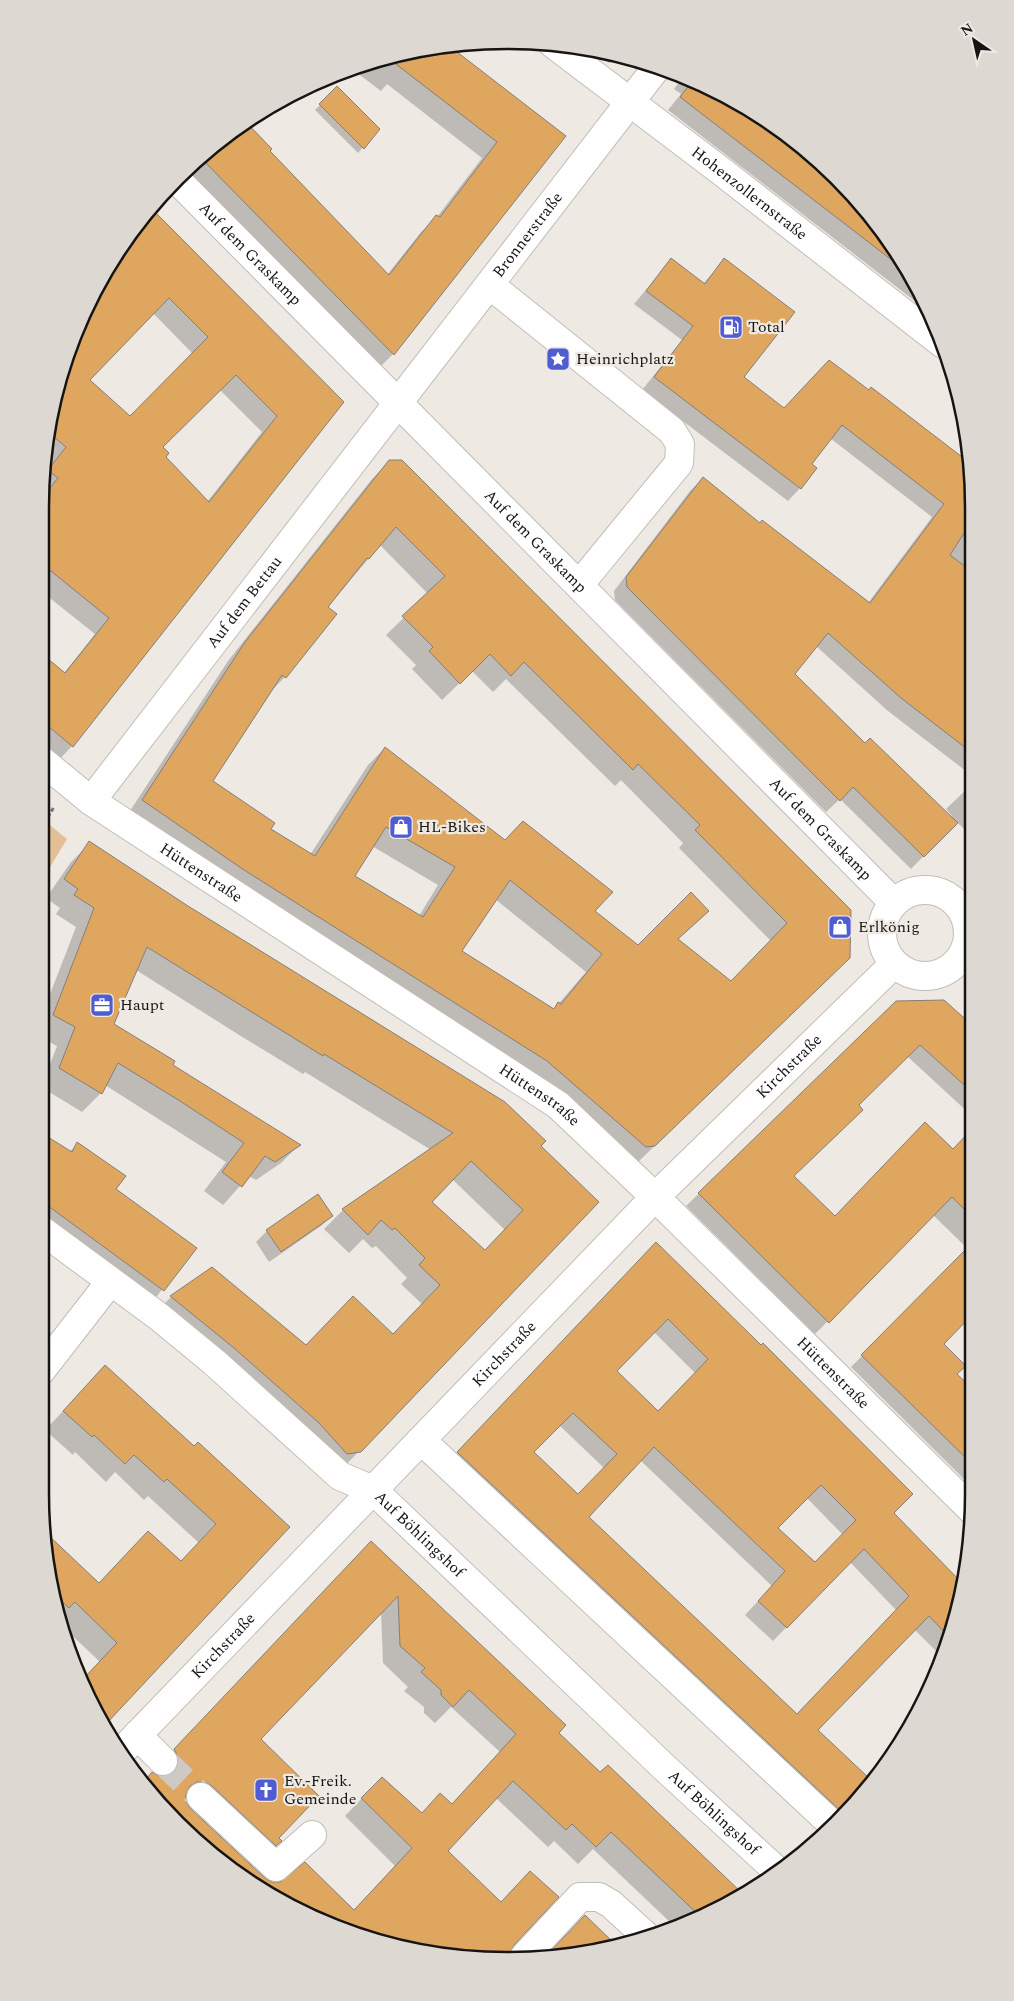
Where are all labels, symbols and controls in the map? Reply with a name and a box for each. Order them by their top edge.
north arrow [949,15,999,65]
text: N [956,18,978,42]
street label: Hohenzollernstraße [686,141,813,246]
street label: Bronnerstraße [487,187,568,283]
street label: Auf dem Graskamp [193,197,307,311]
fuel station icon: Total [718,314,744,340]
place label: Total [748,315,785,339]
place icon: Heinrichplatz [545,346,571,372]
place label: Heinrichplatz [576,347,674,371]
street label: Auf dem Graskamp [478,484,592,599]
street label: Auf dem Bettau [201,551,288,654]
street label: Auf dem Graskamp [764,772,878,886]
shop icon: HL-Bikes [388,814,414,840]
place label: HL-Bikes [418,815,486,839]
street label: Hüttenstraße [155,837,247,909]
shop icon: Erlkönig [827,914,853,940]
place label: Erlkönig [858,915,920,939]
office icon: Haupt [89,992,115,1018]
place label: Haupt [120,993,165,1017]
street label: Kirchstraße [751,1028,828,1104]
street label: Hüttenstraße [494,1058,585,1132]
street label: Kirchstraße [466,1315,542,1393]
street label: Hüttenstraße [791,1331,875,1415]
street label: Auf Böhlingshof [369,1485,471,1584]
street label: Kirchstraße [185,1607,261,1684]
street label: Auf Böhlingshof [662,1764,766,1862]
place label: Ev.-Freik. Gemeinde [284,1769,357,1811]
church icon: Ev.-Freik. Gemeinde [253,1777,279,1803]

